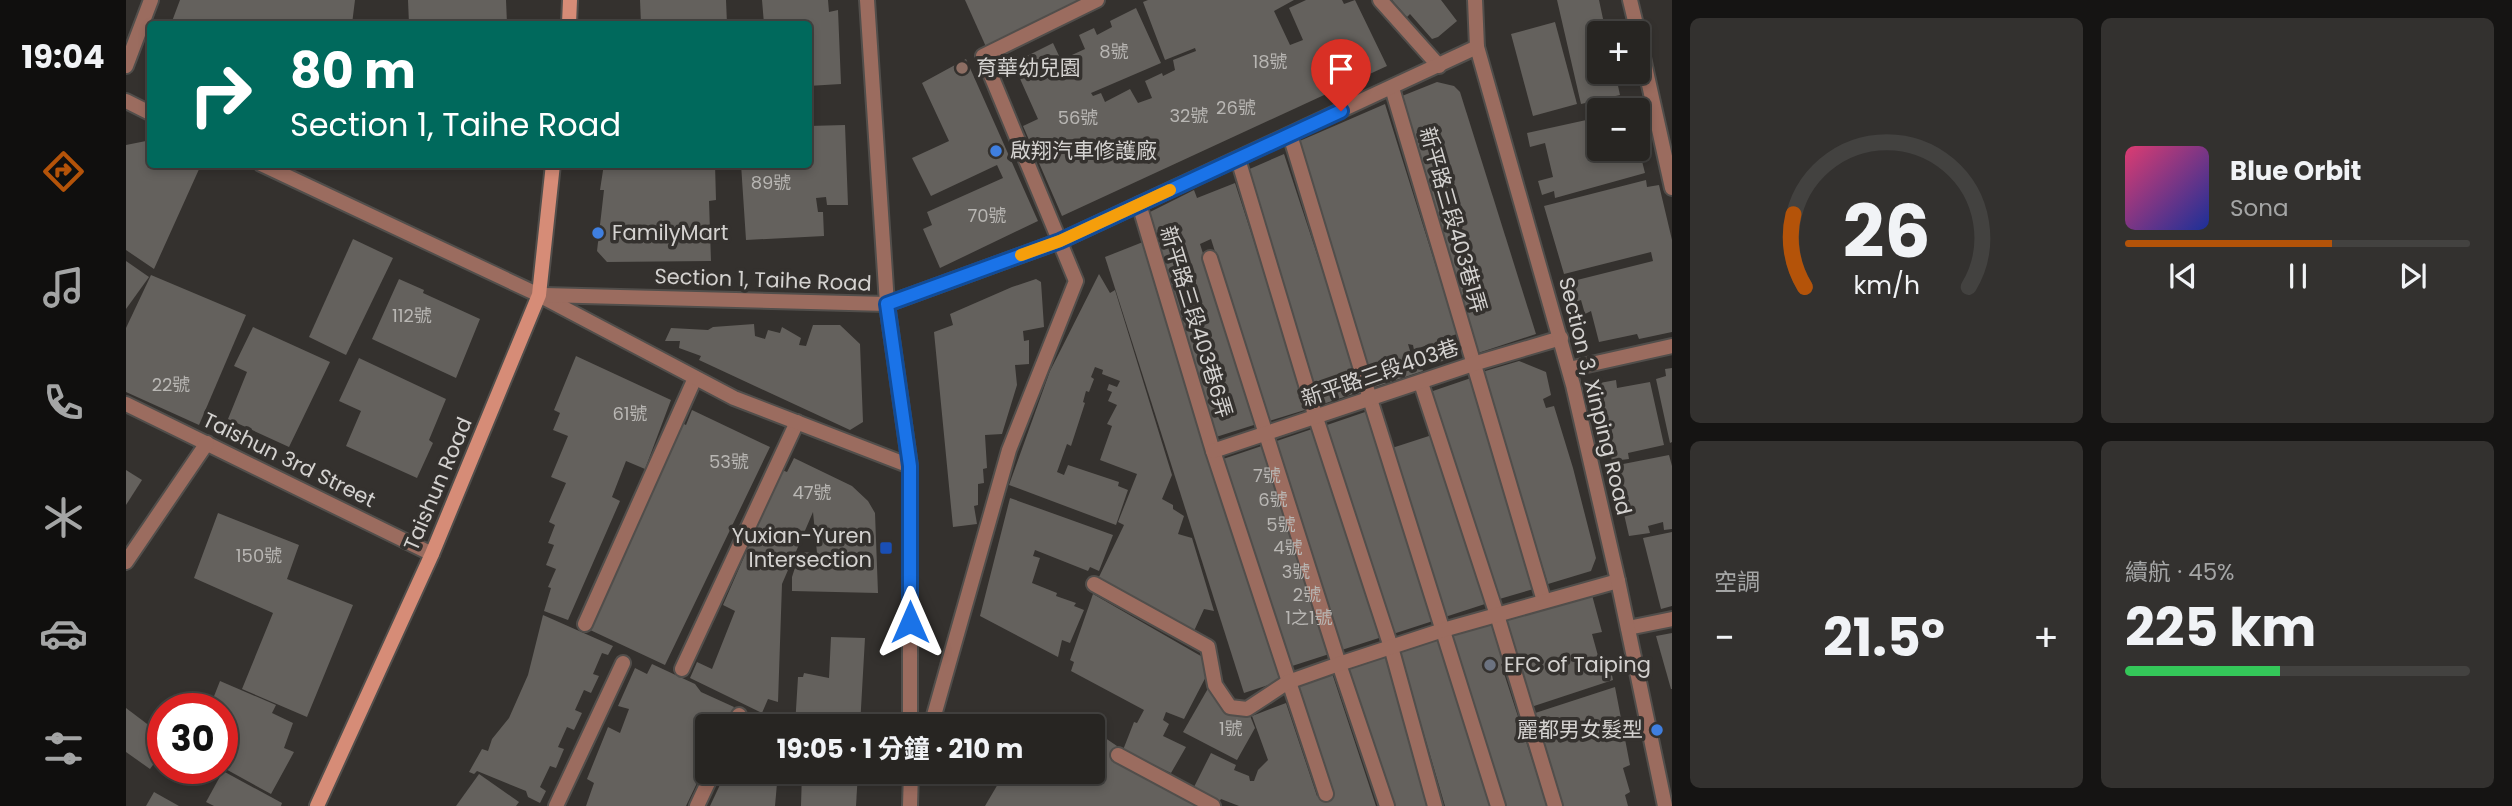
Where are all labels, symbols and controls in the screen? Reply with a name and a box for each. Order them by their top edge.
map controls [1587,21,1650,161]
button: + [1587,21,1650,84]
text: 19:04 [21,34,105,79]
text: 80 m [290,37,416,105]
house number: 8號 [1099,39,1129,64]
pin [1311,39,1371,111]
icon: right [175,49,266,140]
house number: 18號 [1252,49,1288,74]
icon: arrive [1322,50,1360,88]
place label: 育華幼兒園 [976,53,1081,82]
marker: 育華幼兒園 [954,60,970,76]
house number: 26號 [1216,95,1256,120]
button: − [1587,98,1650,161]
text: Section 1, Taihe Road [290,102,621,147]
house number: 32號 [1170,103,1208,128]
house number: 56號 [1058,105,1098,130]
street label: 新平路三段403巷1弄 [1413,123,1494,316]
place label: 啟翔汽車修護廠 [1010,136,1157,165]
marker: 啟翔汽車修護廠 [988,143,1004,159]
icon: directions [39,147,88,196]
text: Blue Orbit [2230,153,2361,189]
house number: 89號 [751,170,791,195]
text: 26 [1843,181,1930,282]
text: Sona [2230,192,2289,224]
house number: 70號 [967,203,1007,228]
place label: FamilyMart [612,218,728,247]
street label: 新平路三段403巷6弄 [1154,222,1239,421]
marker: FamilyMart [590,225,606,241]
icon: previous [2164,257,2202,295]
icon: pause [2279,257,2317,295]
icon: next [2394,257,2432,295]
street label: Section 1, Taihe Road [654,261,872,298]
icon: music [39,263,88,312]
text: km/h [1853,268,1920,303]
street label: Section 3, Xinping Road [1552,274,1639,518]
house number: 112號 [392,303,432,328]
street label: 新平路三段403巷 [1297,332,1462,413]
house number: 22號 [152,372,190,397]
icon: phone [39,378,88,427]
house number: 61號 [612,401,648,426]
street label: Taishun 3rd Street [198,405,381,514]
street label: Taishun Road [396,413,479,555]
house number: 53號 [709,449,749,474]
house number: 7號 [1253,463,1281,488]
house number: 47號 [792,480,832,505]
house number: 6號 [1258,487,1288,512]
icon: climate [39,493,88,542]
house number: 5號 [1266,512,1296,537]
place label: Yuxian-Yuren Intersection [732,521,872,574]
house number: 4號 [1273,535,1303,560]
marker: Yuxian-Yuren Intersection [878,540,894,556]
house number: 150號 [236,543,282,568]
text: 續航 · 45% [2125,556,2235,588]
house number: 3號 [1282,559,1310,584]
text: 空調 [1714,566,1760,598]
house number: 2號 [1293,582,1321,607]
position arrow [873,585,947,659]
text: 225 km [2125,591,2316,664]
text: 21.5° [1823,601,1945,674]
house number: 1之1號 [1285,605,1333,630]
icon: car [39,609,88,658]
text: − [1714,611,1735,664]
text: + [2033,611,2059,664]
place label: EFC of Taiping [1504,650,1651,679]
marker: EFC of Taiping [1482,657,1498,673]
speed limit sign: 30 [147,693,238,784]
place label: 麗都男女髮型 [1517,715,1643,744]
house number: 1號 [1219,716,1243,741]
marker: 麗都男女髮型 [1649,722,1665,738]
icon: filters [39,724,88,773]
text: 19:05 · 1 分鐘 · 210 m [777,731,1023,767]

